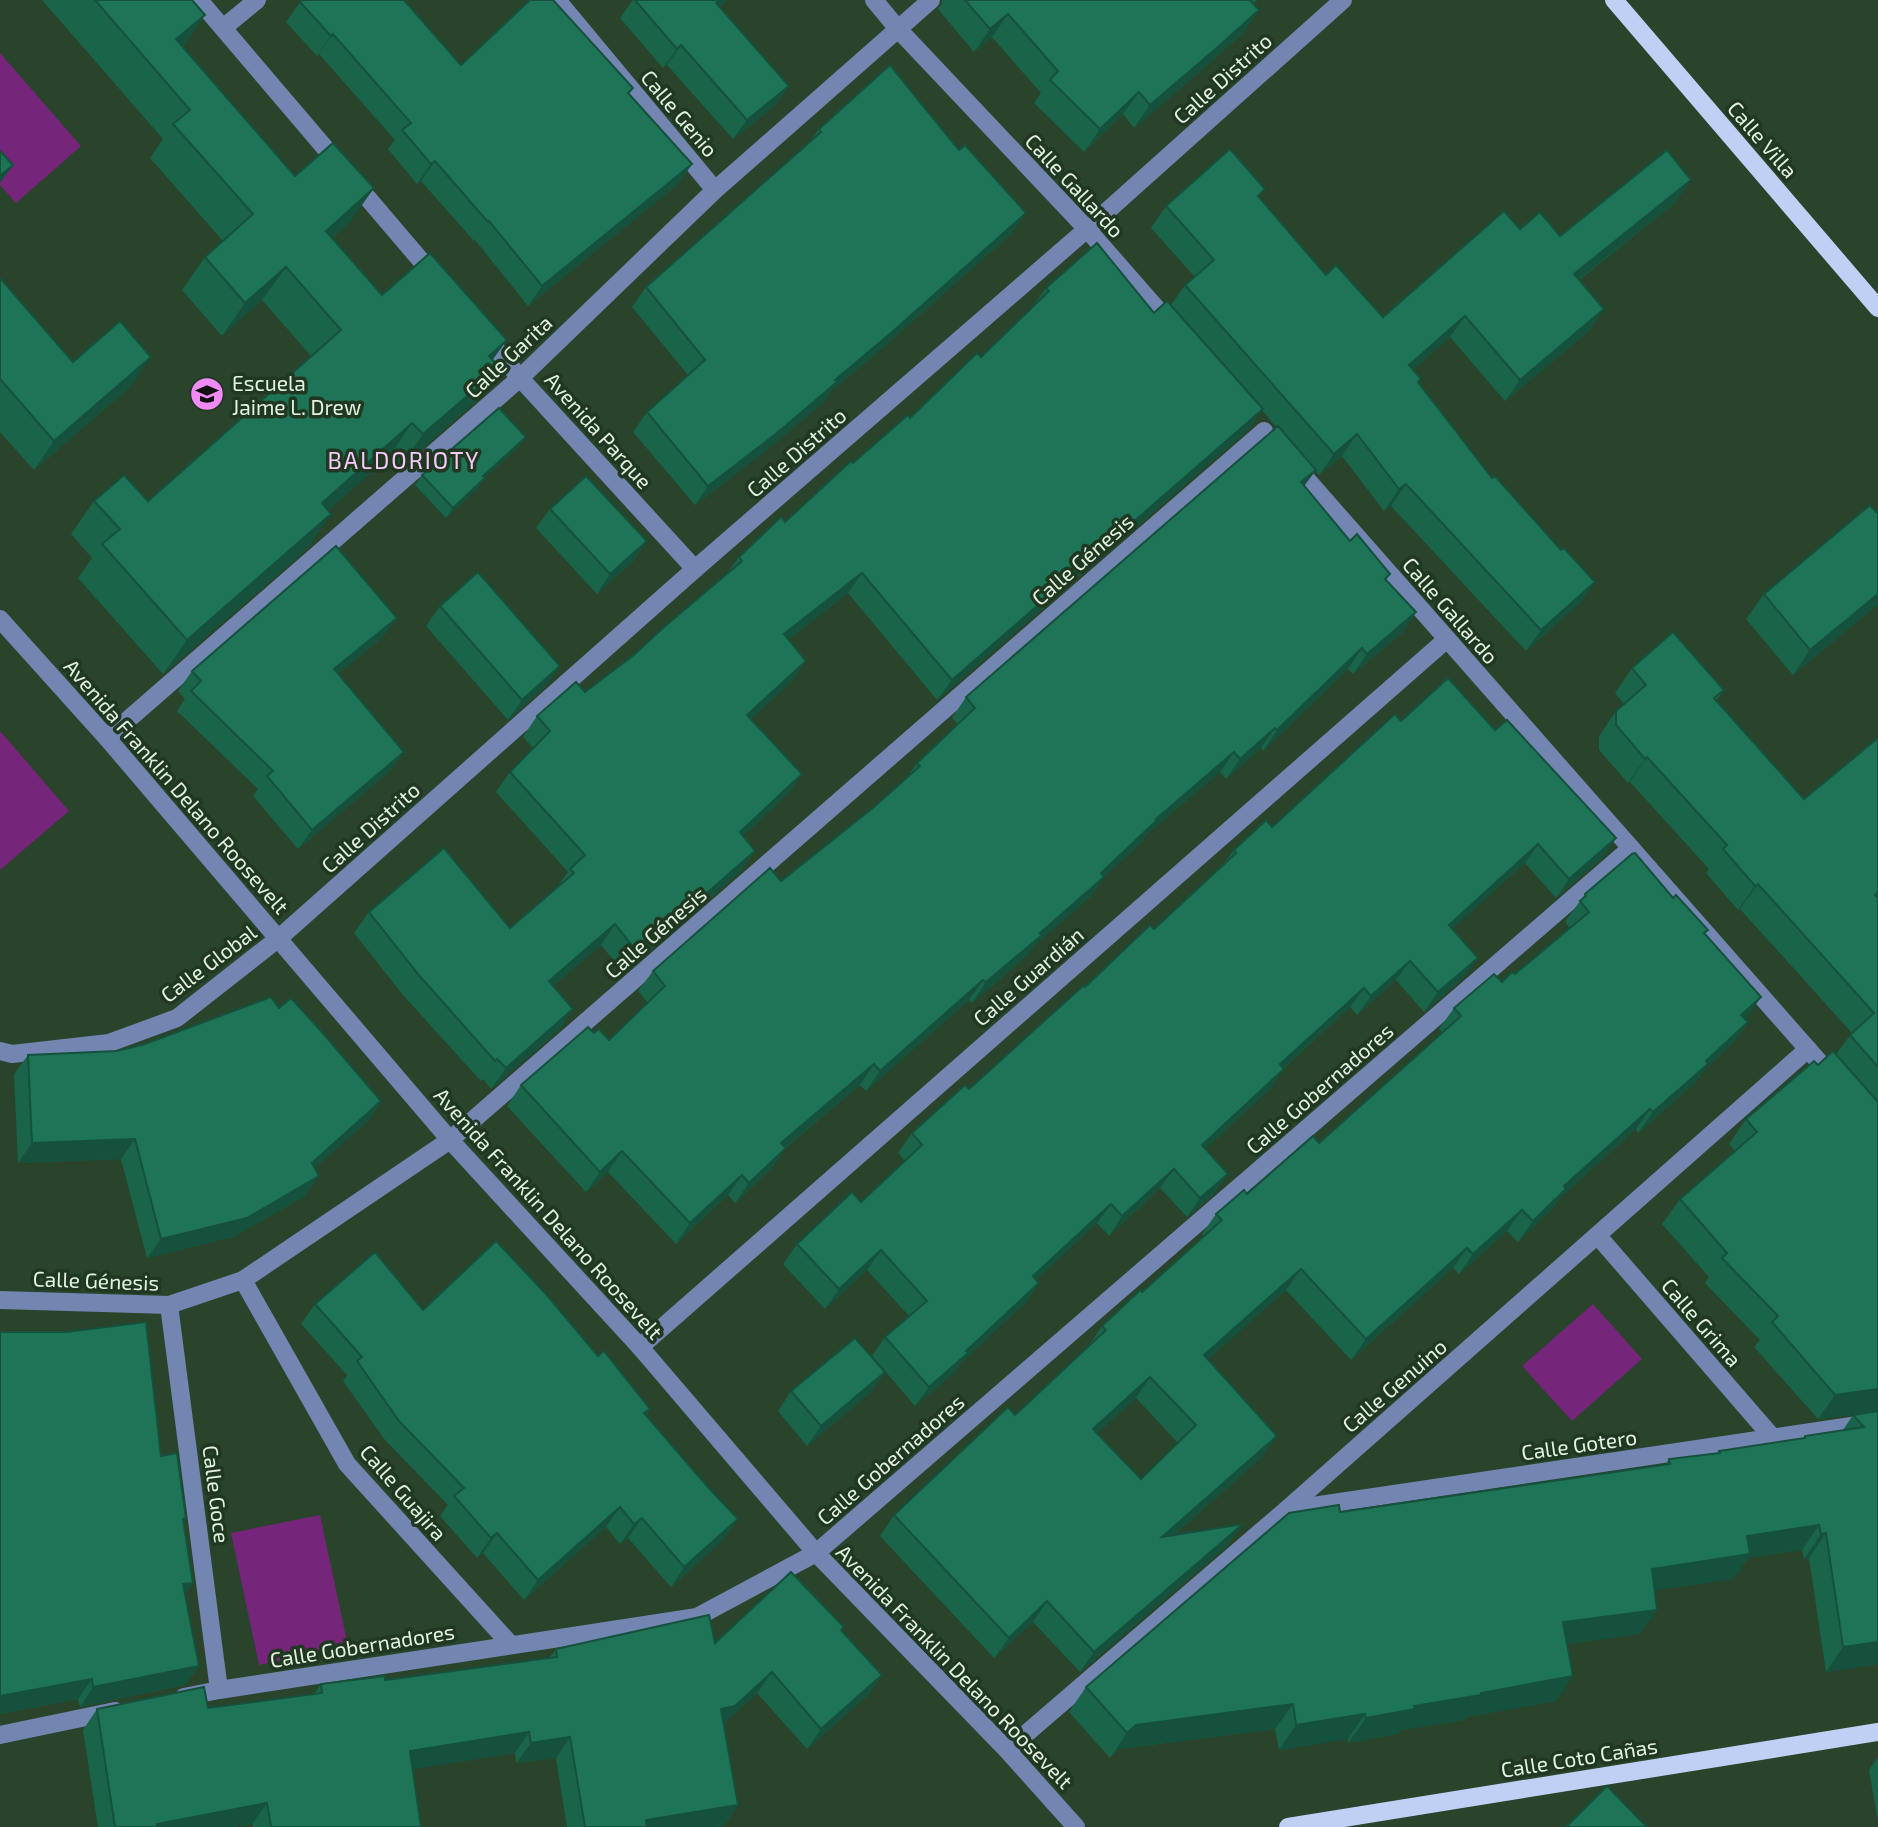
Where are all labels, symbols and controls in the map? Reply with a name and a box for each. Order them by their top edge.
street label: Calle Distrito [1168,27,1276,129]
street label: Calle Genio [636,64,724,162]
street label: Calle Villa [1723,96,1803,182]
street label: Calle Gallardo [1021,128,1129,242]
street label: Calle Garita [459,309,557,403]
street label: Avenida Parque [540,367,658,493]
place label: Escuela Jaime L. Drew [232,370,361,419]
school or university icon: Escuela Jaime L. Drew [188,375,226,413]
street label: Calle Distrito [741,402,851,502]
district label: BALDORIOTY [328,446,480,474]
street label: Calle Génesis [1026,508,1138,610]
street label: Calle Gallardo [1398,552,1504,668]
street label: Avenida Franklin Delano Roosevelt [59,653,295,919]
street label: Calle Distrito [316,776,424,878]
street label: Calle Génesis [599,881,711,983]
street label: Calle Global [155,919,261,1007]
street label: Calle Guardián [968,921,1088,1031]
street label: Calle Gobernadores [1240,1017,1398,1159]
street label: Avenida Franklin Delano Roosevelt [429,1082,669,1344]
street label: Calle Génesis [32,1265,160,1295]
street label: Calle Grima [1657,1273,1747,1371]
street label: Calle Genuino [1337,1333,1451,1437]
street label: Calle Gobernadores [811,1388,969,1530]
street label: Calle Gotero [1520,1424,1638,1464]
street label: Calle Guajira [355,1439,452,1546]
street label: Calle Goce [199,1444,235,1544]
street label: Avenida Franklin Delano Roosevelt [832,1539,1078,1793]
street label: Calle Gobernadores [268,1618,456,1672]
street label: Calle Coto Cañas [1499,1732,1659,1782]

